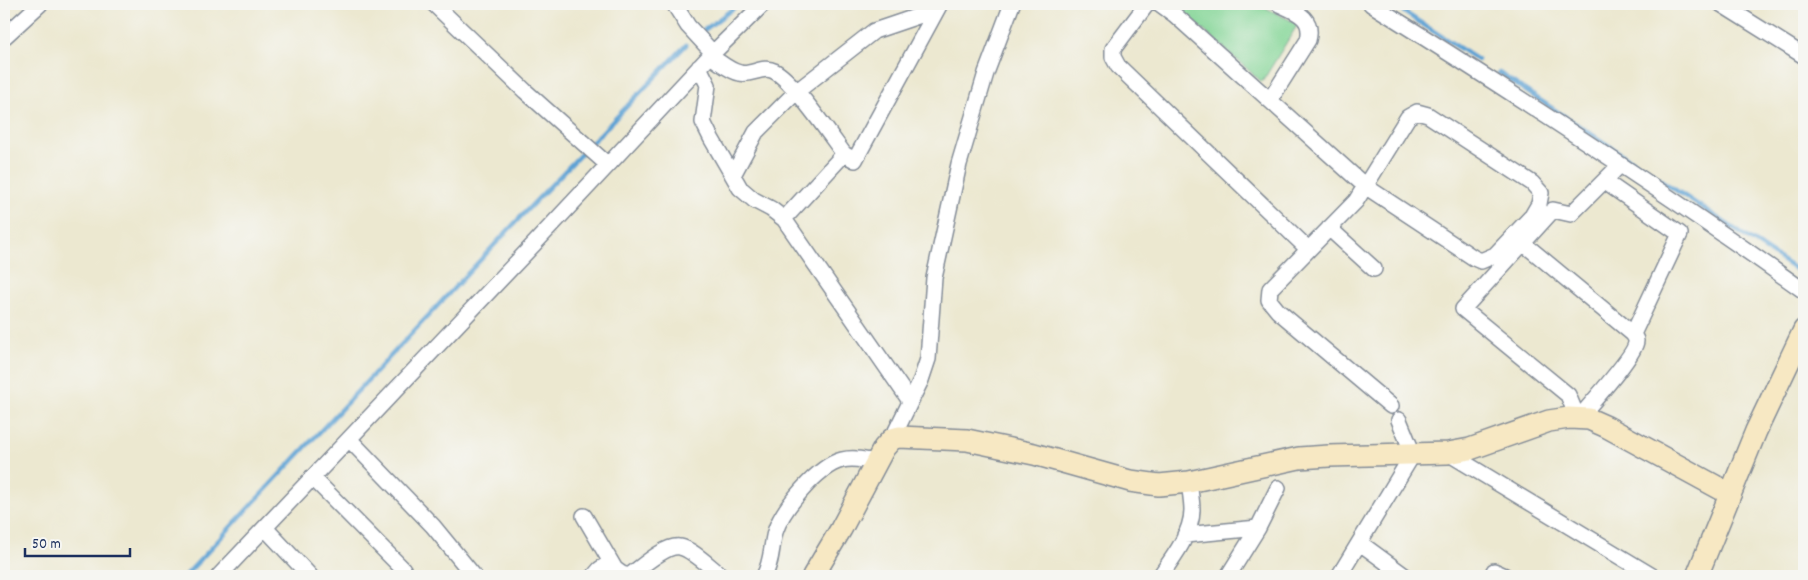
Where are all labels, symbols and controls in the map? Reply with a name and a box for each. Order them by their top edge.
scale bar [25,525,130,557]
text: 50 m [32,534,61,556]

